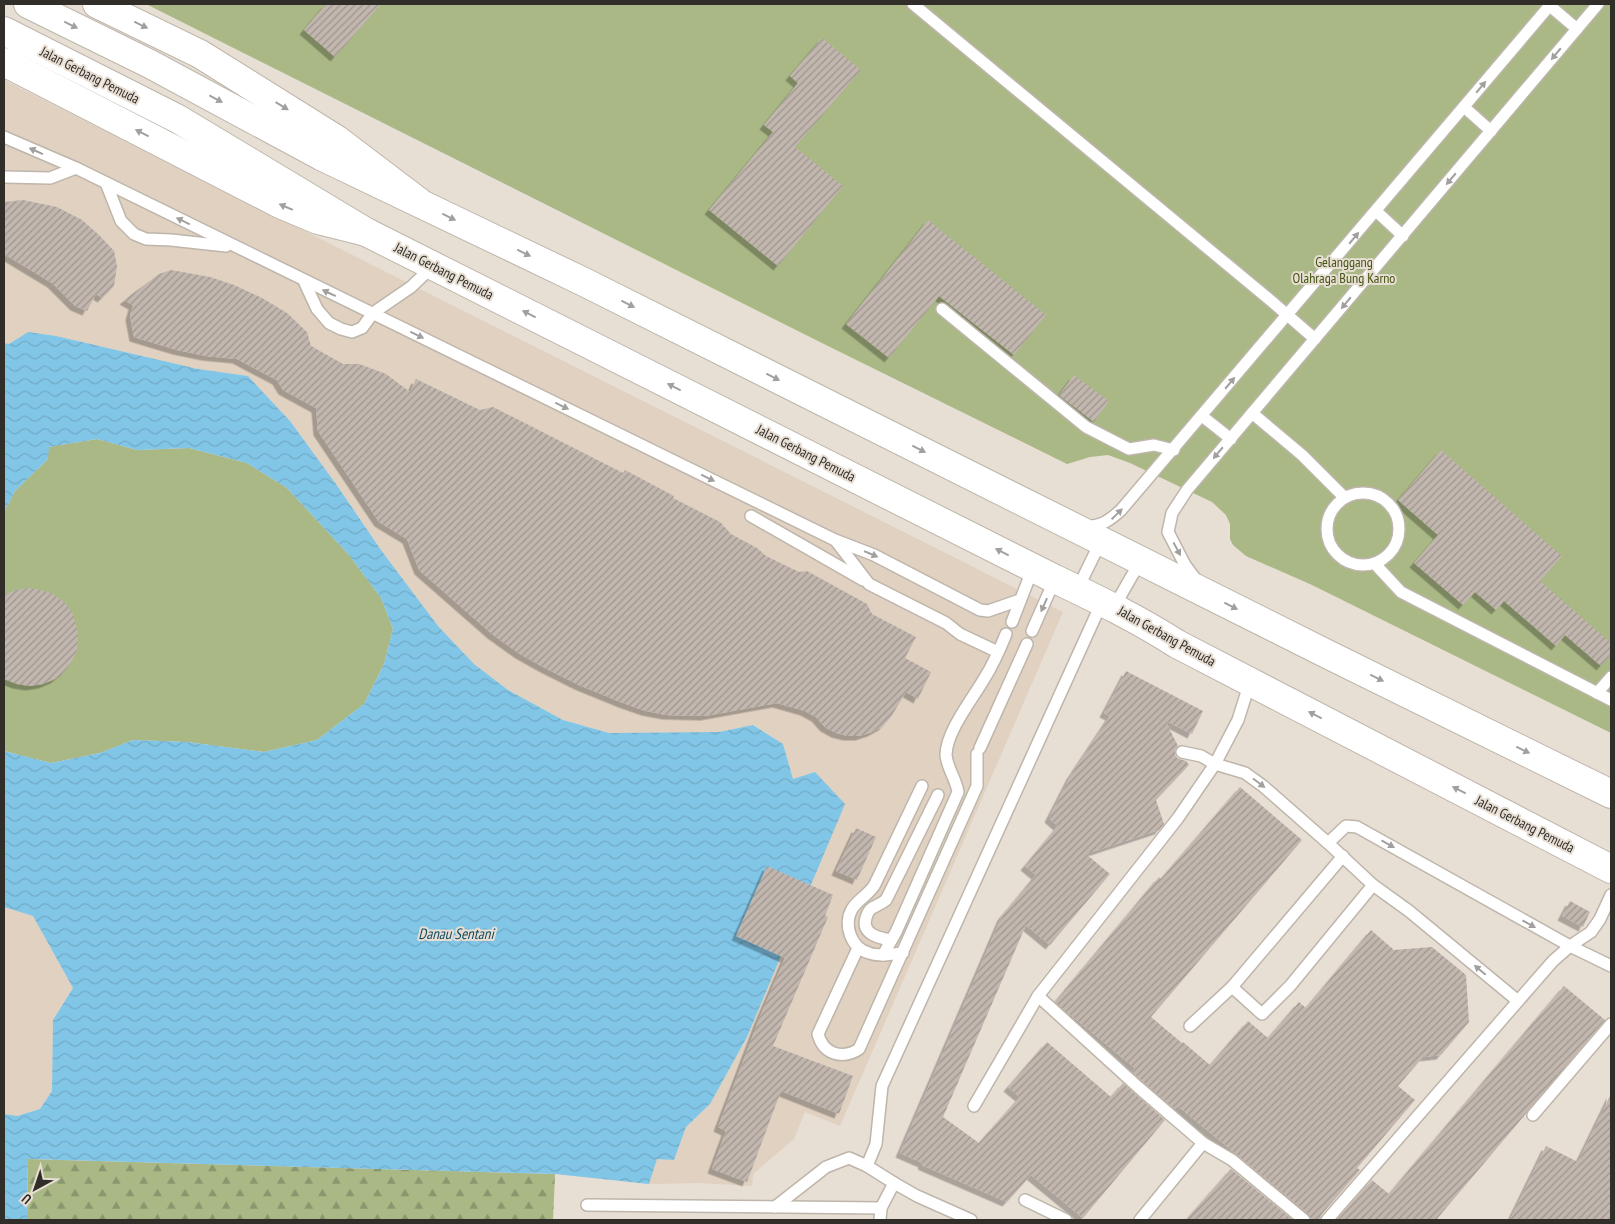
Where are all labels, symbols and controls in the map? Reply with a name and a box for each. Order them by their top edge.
one-way arrow [64,21,79,29]
one-way arrow [134,21,148,29]
street label: Jalan Gerbang Pemuda [37,42,143,108]
one-way arrow [1550,48,1561,61]
one-way arrow [1476,81,1487,94]
one-way arrow [209,95,223,103]
one-way arrow [276,101,289,110]
one-way arrow [134,129,149,137]
one-way arrow [29,146,43,154]
one-way arrow [1445,172,1457,184]
one-way arrow [279,202,293,210]
one-way arrow [442,213,456,221]
one-way arrow [176,217,190,225]
one-way arrow [1348,231,1359,244]
street label: Jalan Gerbang Pemuda [391,238,497,304]
one-way arrow [517,249,531,257]
park label: Gelanggang Olahraga Bung Karno [1293,253,1395,287]
one-way arrow [322,288,336,296]
one-way arrow [1340,296,1352,308]
one-way arrow [621,300,635,308]
one-way arrow [522,310,536,318]
one-way arrow [409,331,424,339]
one-way arrow [766,373,780,381]
one-way arrow [1224,377,1235,390]
one-way arrow [667,383,681,391]
one-way arrow [555,402,570,411]
street label: Jalan Gerbang Pemuda [753,420,859,486]
one-way arrow [911,445,926,454]
one-way arrow [1213,447,1224,460]
one-way arrow [701,474,715,482]
one-way arrow [1110,508,1122,520]
one-way arrow [1173,542,1181,556]
one-way arrow [995,548,1009,556]
one-way arrow [864,551,878,559]
one-way arrow [1039,598,1047,612]
street label: Jalan Gerbang Pemuda [1114,601,1219,670]
one-way arrow [1224,602,1238,610]
one-way arrow [1370,674,1384,682]
one-way arrow [1308,711,1322,719]
one-way arrow [1515,746,1530,754]
one-way arrow [1252,778,1265,789]
one-way arrow [1452,786,1466,794]
street label: Jalan Gerbang Pemuda [1472,791,1578,857]
one-way arrow [1381,840,1394,849]
one-way arrow [1522,920,1537,928]
water label: Danau Sentani [418,924,495,943]
one-way arrow [1474,964,1487,975]
north arrow [10,1164,60,1214]
text: U [18,1190,35,1208]

